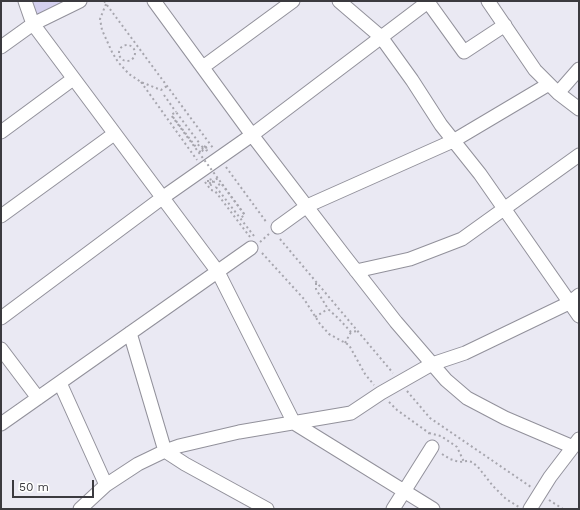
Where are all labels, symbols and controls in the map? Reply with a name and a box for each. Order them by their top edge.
scale bar [14,472,96,498]
text: 50 m [19,480,49,494]

